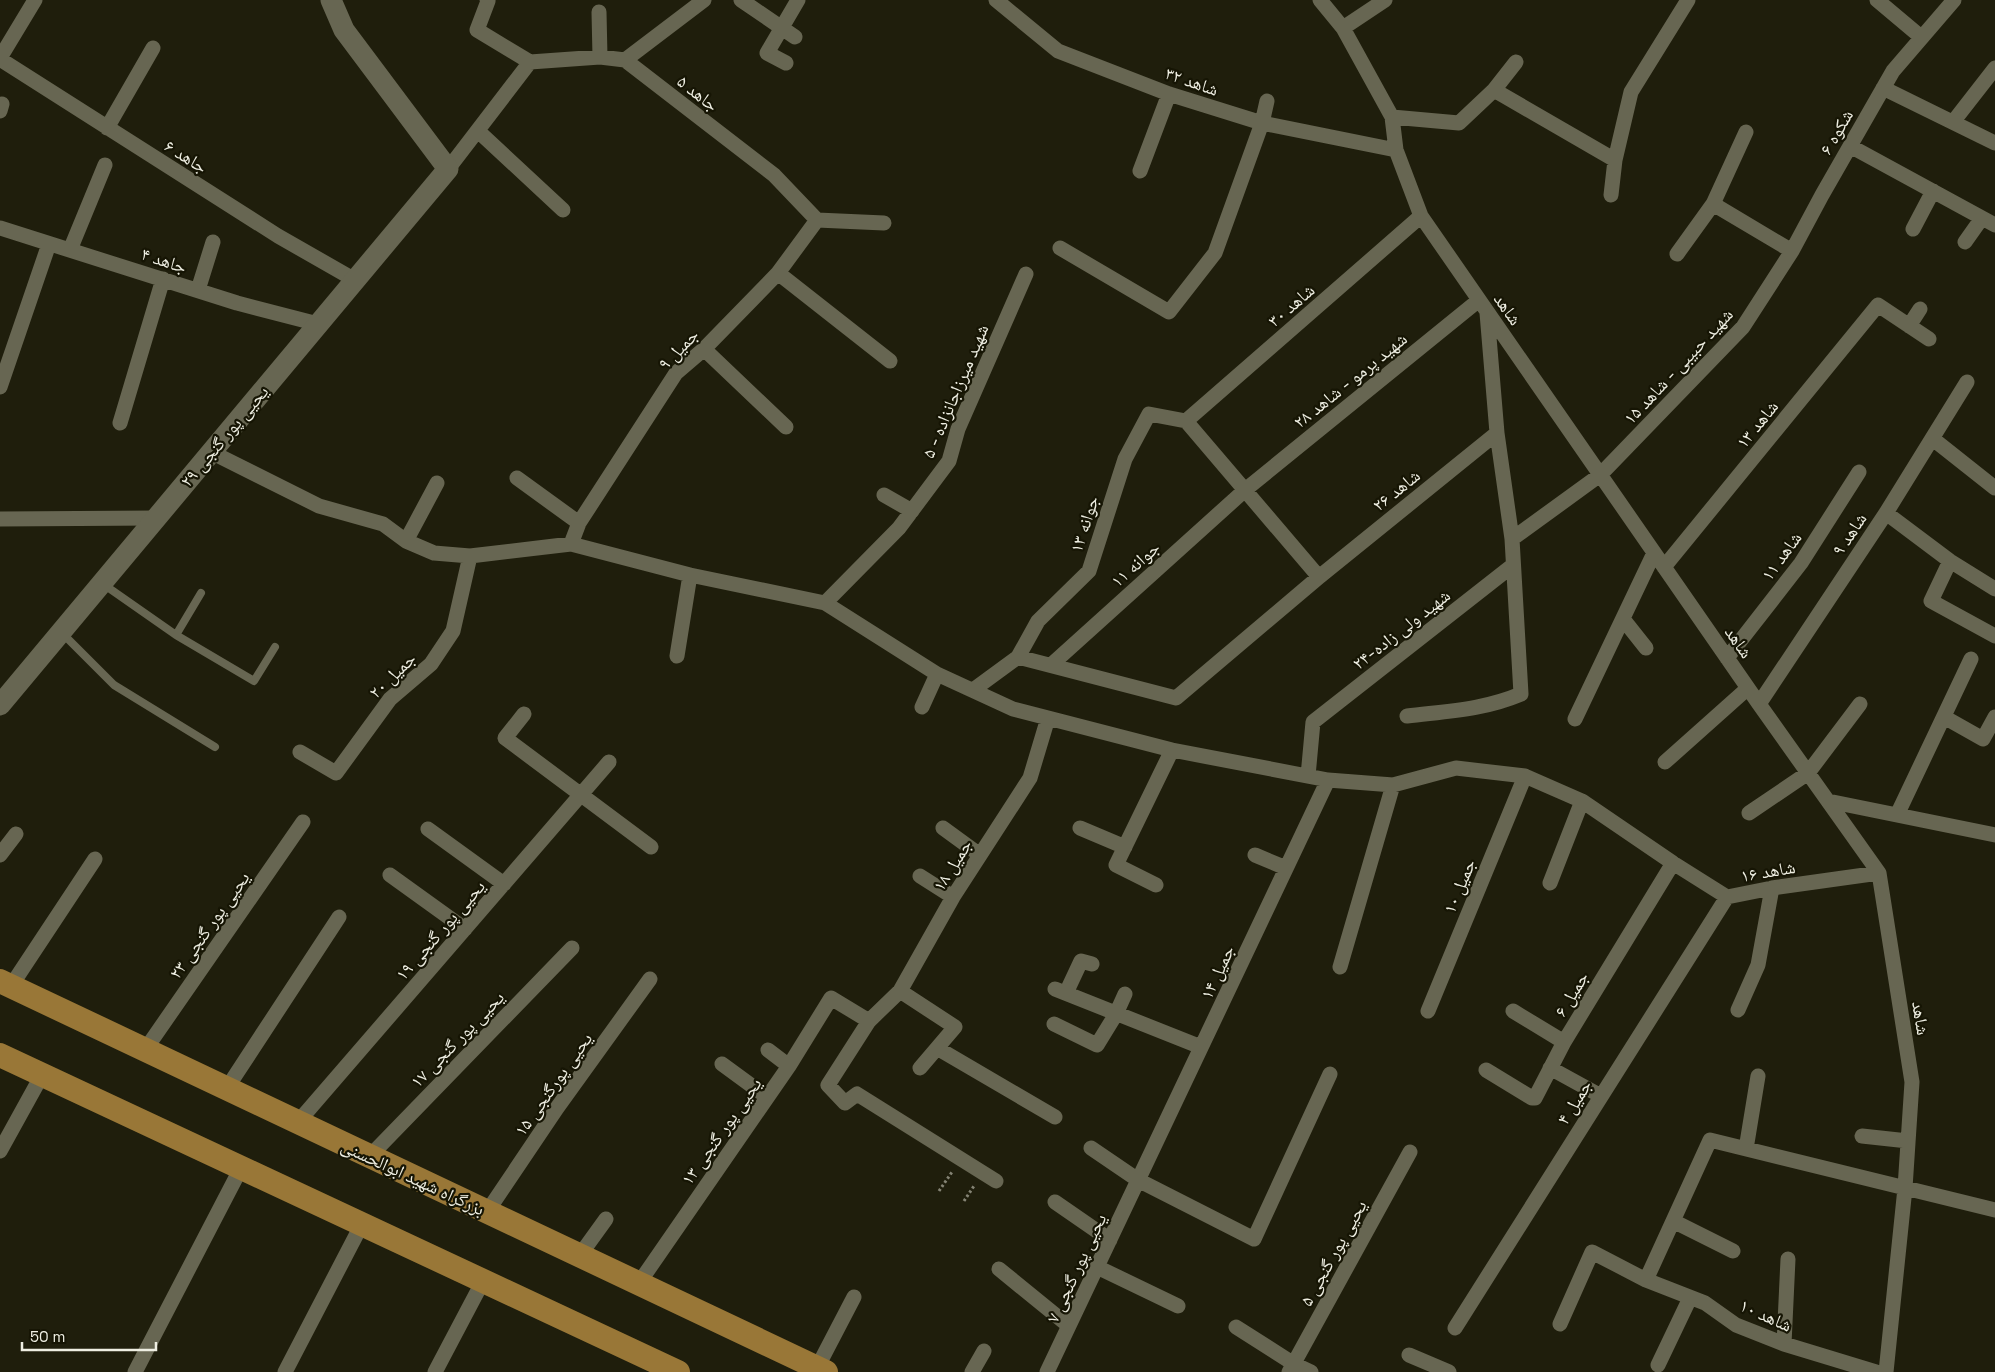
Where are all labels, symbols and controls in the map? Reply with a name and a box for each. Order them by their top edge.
street label: شاهد ۳۲ [1162,61,1222,101]
street label: جاهد ۵ [673,70,723,116]
street label: شکوه ۶ [1814,105,1858,159]
street label: جاهد ۶ [160,134,212,178]
street label: جاهد ۴ [138,242,190,278]
street label: شاهد ۳۰ [1263,278,1319,332]
street label: شاهد [1489,288,1527,330]
street label: شهید حبیبی - شاهد ۱۵ [1618,303,1738,429]
street label: شهید میرزاجانزاده - ۵ [916,321,994,461]
street label: جمیل ۹ [653,323,703,375]
street label: شهید پرمو - شاهد ۲۸ [1288,327,1412,433]
street label: یحیی پور گنجی ۲۹ [175,380,273,492]
street label: شاهد ۱۳ [1731,395,1783,453]
street label: شاهد ۲۶ [1367,464,1425,516]
street label: جوانه ۱۳ [1064,493,1104,555]
street label: شاهد ۹ [1826,508,1872,560]
street label: شاهد ۱۱ [1756,527,1806,585]
street label: جوانه ۱۱ [1106,536,1164,592]
street label: شهید ولی زاده-۲۴ [1347,584,1455,674]
street label: شاهد [1720,621,1758,663]
street label: جمیل ۲۰ [364,647,420,703]
street label: جمیل ۱۸ [927,835,977,895]
street label: جمیل ۱۰ [1437,855,1481,917]
street label: شاهد ۱۶ [1739,855,1797,887]
street label: یحیی پور گنجی ۲۳ [164,867,255,983]
street label: یحیی پور گنجی ۱۹ [390,875,490,985]
street label: جمیل ۱۴ [1195,941,1239,1003]
street label: جمیل ۶ [1549,967,1593,1021]
street label: یحیی پور گنجی ۱۷ [405,986,509,1092]
street label: شاهد [1907,999,1935,1037]
street label: یحیی پورگنجی ۱۵ [509,1028,597,1140]
street label: یحیی پور گنجی ۱۳ [676,1073,767,1189]
street label: جمیل ۴ [1551,1075,1597,1129]
street label: بزرگراه شهید ابوالحسنی [338,1134,489,1220]
street label: یحیی پور گنجی ۵ [1294,1196,1372,1310]
street label: یحیی پور گنجی ۷ [1041,1210,1111,1326]
street label: شاهد ۱۰ [1736,1293,1796,1337]
scale bar [22,1320,156,1352]
text: 50 m [30,1327,65,1346]

